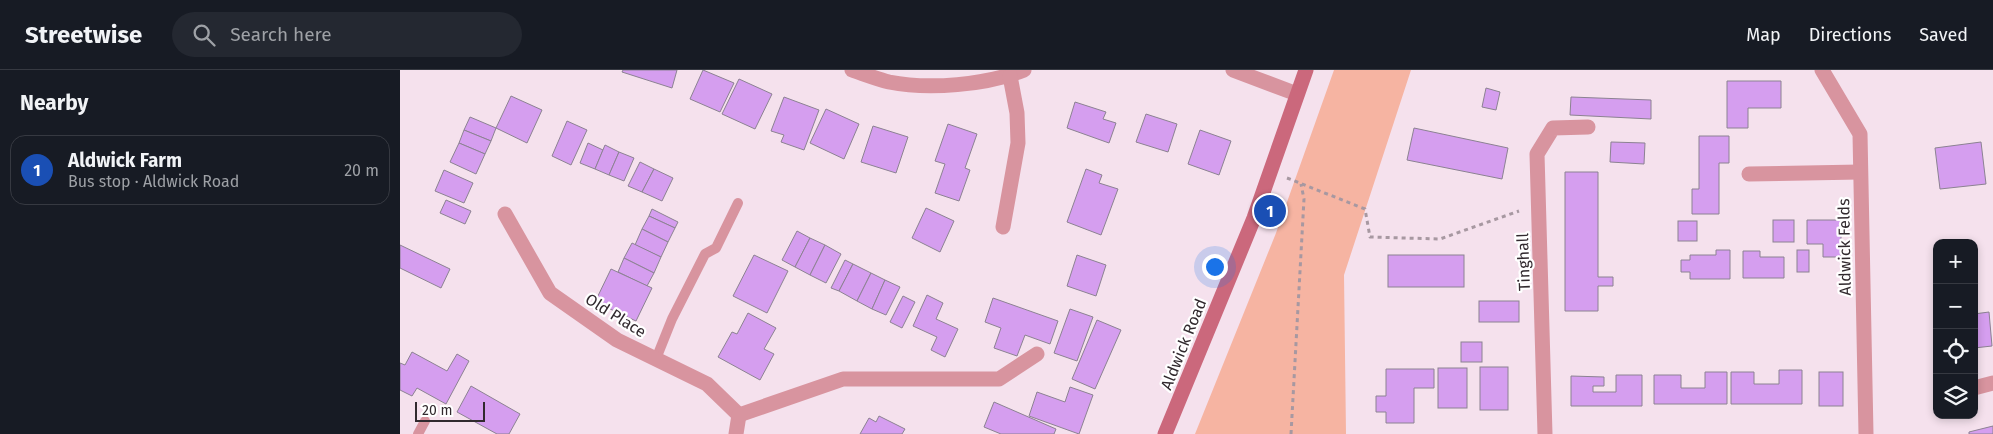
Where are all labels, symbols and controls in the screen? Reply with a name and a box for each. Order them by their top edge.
search box [172,12,522,57]
text: Streetwise [25,21,142,49]
icon: search [190,21,218,49]
text: Search here [230,23,332,46]
text: Map [1746,24,1781,46]
text: Directions [1809,24,1891,46]
text: Saved [1919,24,1968,46]
text: Nearby [20,90,88,116]
text: Aldwick Farm [68,149,182,172]
text: 1 [33,161,41,180]
text: 20 m [344,161,379,180]
text: Bus stop · Aldwick Road [68,172,239,191]
pin: 1 [1254,192,1286,230]
street label: Aldwick Felds [1834,198,1855,296]
street label: Tinghall [1513,232,1534,291]
map controls [1933,239,1978,419]
button: + [1933,239,1978,284]
your location [1202,254,1228,280]
button: − [1933,284,1978,329]
street label: Old Place [582,289,650,341]
street label: Aldwick Road [1157,296,1210,392]
button: locate [1933,329,1978,374]
button: layers [1933,374,1978,419]
scale bar [415,399,485,422]
text: 20 m [422,402,452,419]

